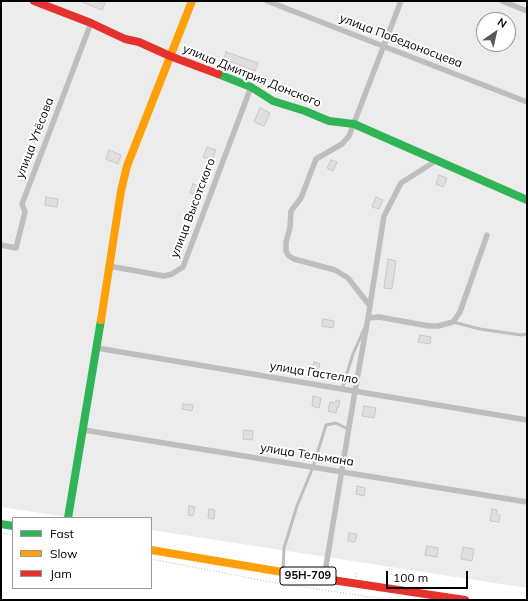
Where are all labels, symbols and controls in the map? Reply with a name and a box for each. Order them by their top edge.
street label: улица Победоносцева [338,11,464,71]
north arrow [476,12,516,52]
text: N [495,15,510,31]
street label: улица Дмитрия Донского [181,42,323,110]
street label: улица Утёсова [13,96,57,180]
street label: улица Высотского [167,156,219,260]
street label: улица Гастелло [269,359,359,387]
street label: улица Тельмана [259,440,355,470]
legend [12,517,152,589]
text: Fast [50,526,74,541]
text: Slow [50,546,78,561]
scale bar [388,563,470,589]
text: Jam [50,566,72,581]
road number: 95Н-709 [280,567,336,585]
text: 100 m [393,570,428,585]

